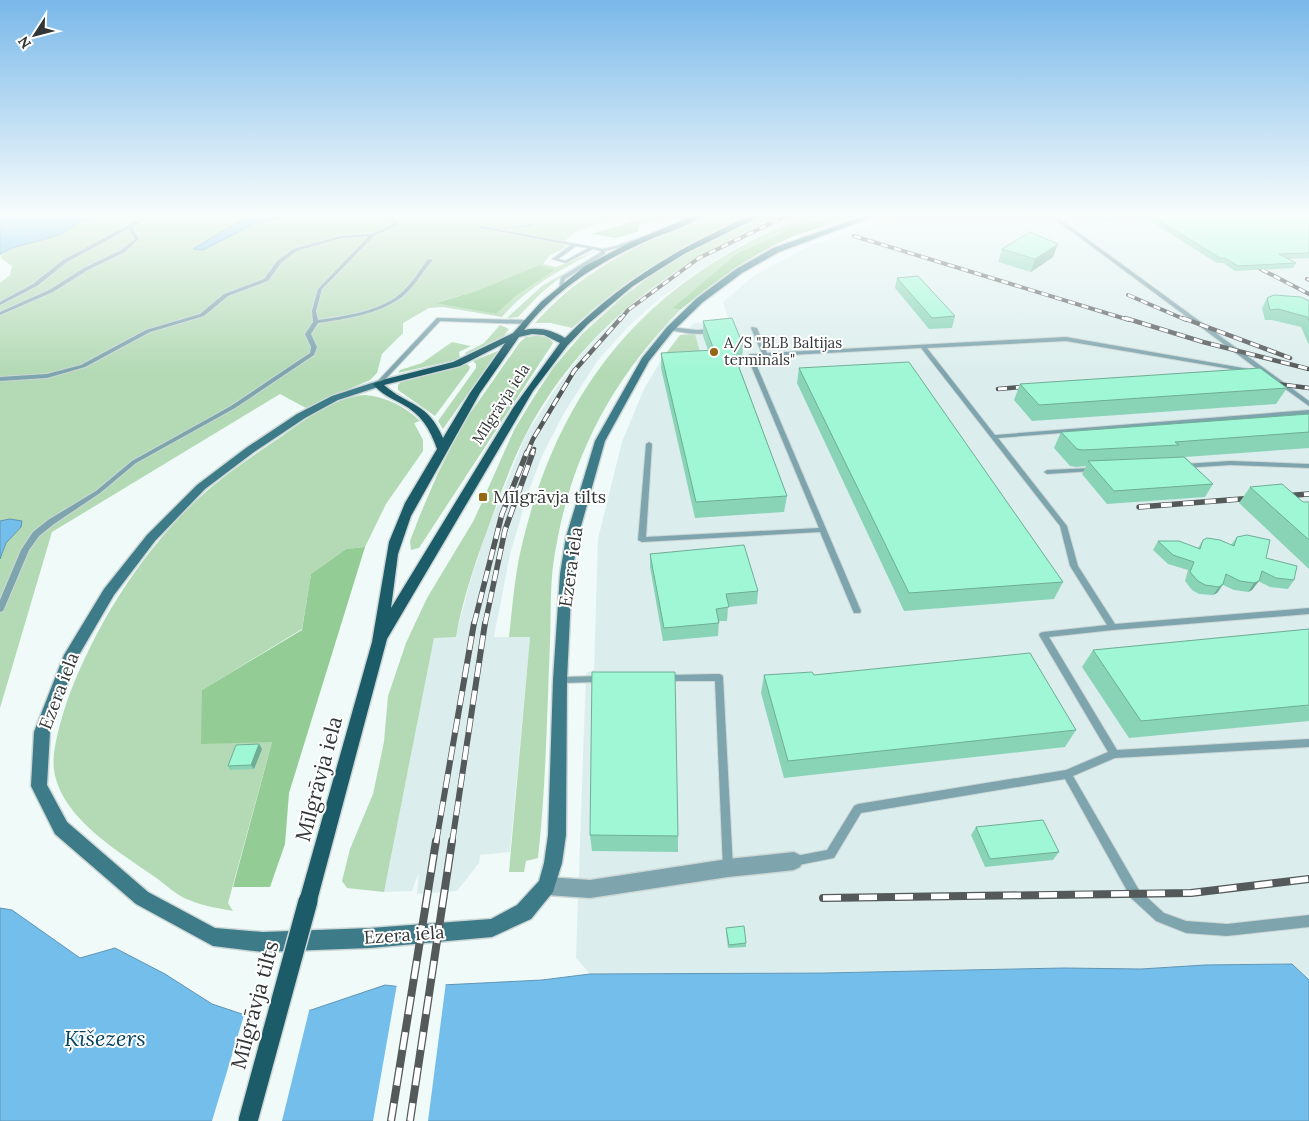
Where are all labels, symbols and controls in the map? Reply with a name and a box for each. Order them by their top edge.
north arrow [10,10,60,60]
text: N [14,33,35,52]
place label: A/S "BLB Baltijas termināls" [723,333,842,369]
marker: A/S "BLB Baltijas termināls" [708,346,720,358]
street label: Mīlgrāvja iela [468,360,534,447]
place label: Mīlgrāvja tilts [493,485,606,508]
marker: Mīlgrāvja tilts [477,491,489,503]
street label: Ezera iela [553,525,588,608]
street label: Ezera iela [33,649,84,733]
street label: Mīlgrāvja iela [289,713,348,844]
street label: Ezera iela [363,920,445,949]
street label: Mīlgrāvja tilts [224,938,285,1072]
water label: Ķīšezers [64,1024,146,1052]

